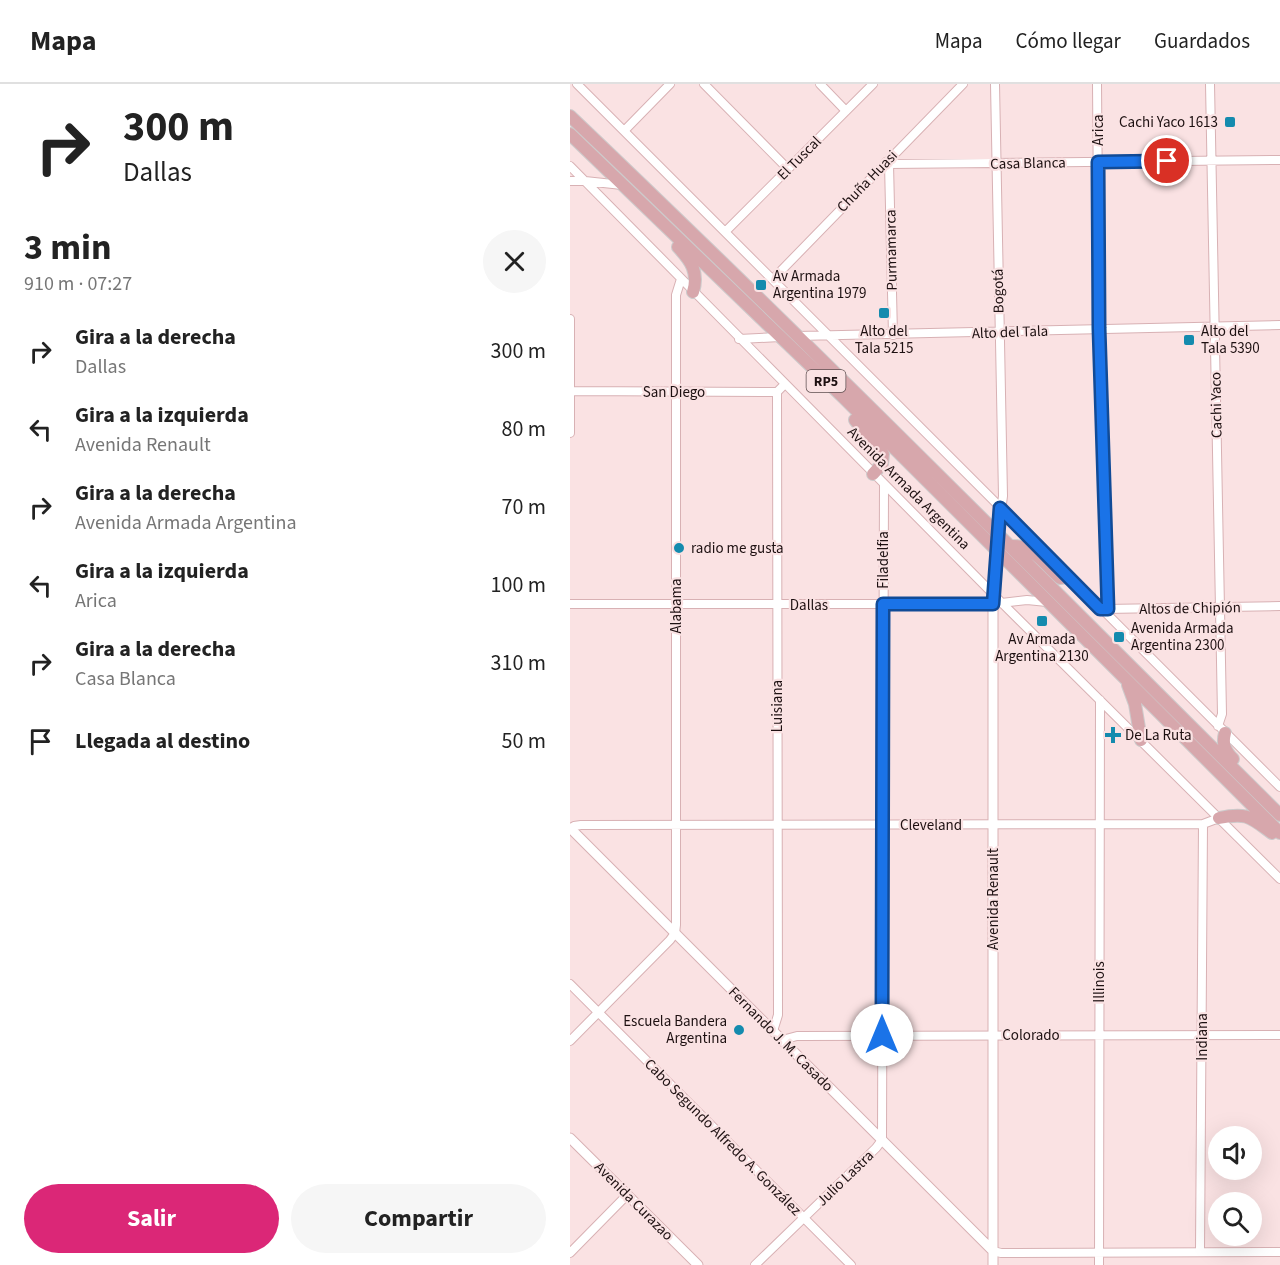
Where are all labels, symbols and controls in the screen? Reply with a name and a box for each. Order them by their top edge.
text: Mapa [30,21,97,61]
text: Mapa [935,26,983,56]
text: Cómo llegar [1016,26,1121,56]
text: Guardados [1154,26,1250,56]
text: 300 m [123,97,234,157]
icon: right [24,108,102,186]
place label: Cachi Yaco 1613 [1119,112,1218,133]
street label: Arica [1088,114,1109,146]
marker: Cachi Yaco 1613 [1223,115,1237,129]
street label: El Tuscal [773,132,826,185]
pin [1141,135,1192,186]
icon: arrive [1150,144,1183,177]
street label: Chuña Huasi [832,146,902,217]
street label: Casa Blanca [990,152,1066,175]
text: Dallas [123,153,192,192]
street label: Purmamarca [880,209,903,291]
text: 3 min [24,222,112,273]
button: close [483,230,546,293]
place label: Av Armada Argentina 1979 [773,266,867,304]
street label: Bogotá [988,269,1009,313]
text: 910 m · 07:27 [24,270,132,298]
marker: Av Armada Argentina 1979 [754,278,768,292]
marker: Alto del Tala 5215 [877,306,891,320]
text: Gira a la derecha [75,321,236,353]
place label: Alto del Tala 5215 [855,321,913,359]
street label: Alto del Tala [971,321,1049,344]
place label: Alto del Tala 5390 [1201,321,1260,359]
marker: Alto del Tala 5390 [1182,333,1196,347]
icon: right [24,335,57,368]
text: 300 m [491,335,546,367]
text: Dallas [75,353,126,381]
road number: RP5 [806,370,846,392]
street label: Cachi Yaco [1205,372,1228,438]
street label: San Diego [643,382,705,403]
text: Gira a la izquierda [75,399,249,431]
icon: left [24,413,57,446]
text: 80 m [501,413,546,445]
street label: Avenida Armada Argentina [842,422,975,555]
text: Avenida Renault [75,431,211,459]
text: Gira a la derecha [75,477,236,509]
icon: right [24,491,57,524]
text: 70 m [501,491,546,523]
text: Avenida Armada Argentina [75,509,297,537]
street label: Filadelfia [873,531,894,589]
place label: radio me gusta [691,538,783,559]
marker: radio me gusta [672,541,686,555]
text: Gira a la izquierda [75,555,249,587]
icon: left [24,569,57,602]
text: 100 m [491,569,546,601]
street label: Alabama [666,578,687,634]
text: Arica [75,587,117,615]
street label: Dallas [790,595,828,616]
street label: Altos de Chipión [1139,597,1241,620]
marker: Av Armada Argentina 2130 [1035,614,1049,628]
place label: Avenida Armada Argentina 2300 [1131,618,1233,656]
place label: Av Armada Argentina 2130 [995,629,1089,667]
marker: Avenida Armada Argentina 2300 [1112,630,1126,644]
text: Gira a la derecha [75,633,236,665]
icon: right [24,647,57,680]
text: 310 m [491,647,546,679]
text: Casa Blanca [75,665,176,693]
street label: Luisiana [767,680,788,732]
icon: arrive [24,725,57,758]
text: Llegada al destino [75,725,250,757]
text: 50 m [501,725,546,757]
place label: De La Ruta [1125,725,1192,746]
marker: De La Ruta [1106,728,1120,742]
street label: Cleveland [900,815,962,836]
street label: Avenida Renault [983,848,1004,950]
street label: Illinois [1089,961,1110,1003]
street label: Fernando J. M. Casado [723,982,838,1097]
position arrow [850,1003,914,1067]
place label: Escuela Bandera Argentina [623,1011,727,1049]
street label: Indiana [1192,1013,1213,1061]
marker: Escuela Bandera Argentina [732,1023,746,1037]
street label: Colorado [1002,1025,1060,1046]
street label: Cabo Segundo Alfredo A. González [639,1054,806,1221]
map controls [1208,1126,1262,1246]
button: sound [1208,1126,1262,1180]
street label: Julio Lastra [812,1146,879,1211]
street label: Avenida Curazao [589,1157,678,1246]
button: Salir [24,1184,279,1253]
button: Compartir [291,1184,546,1253]
button: search [1208,1192,1262,1246]

